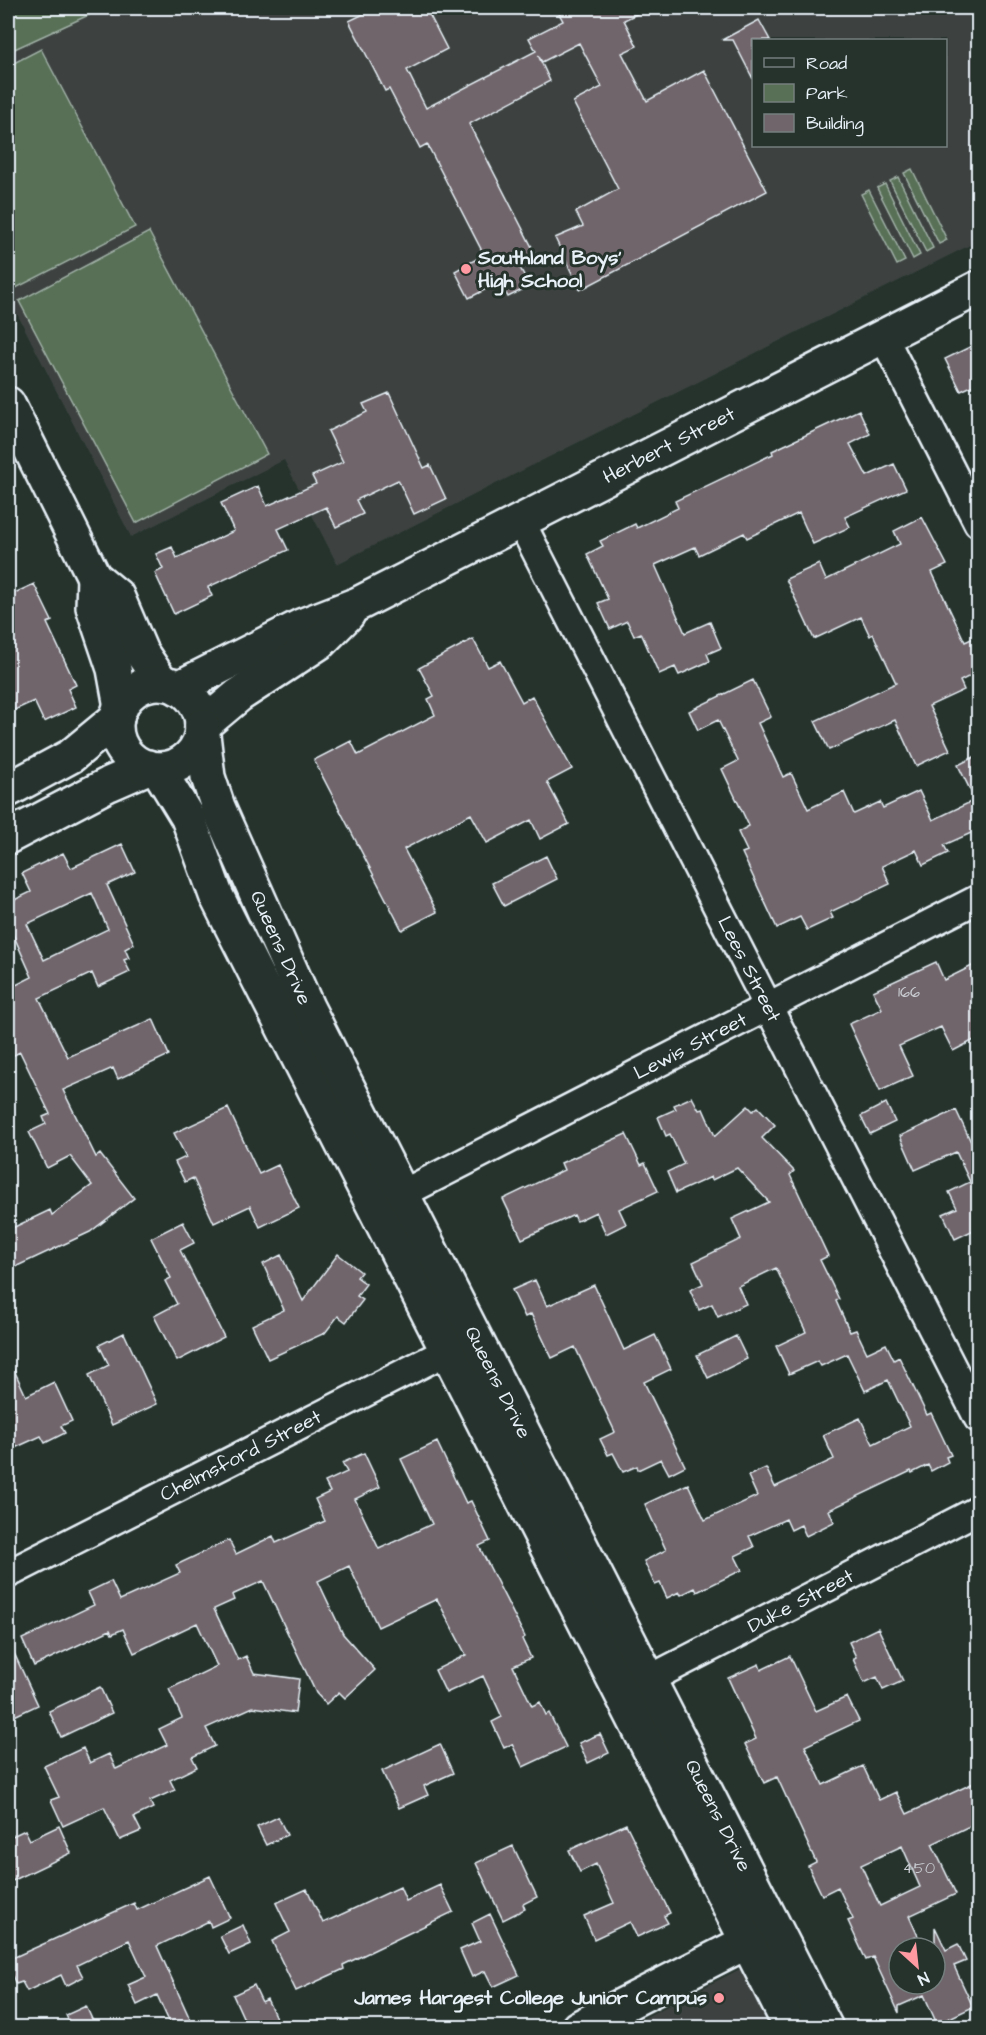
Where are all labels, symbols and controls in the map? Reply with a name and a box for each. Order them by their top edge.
legend [752,39,947,147]
text: Road [806,51,847,76]
text: Park [806,81,848,106]
text: Building [806,111,864,137]
place label: Southland Boys' High School [477,244,622,296]
marker: Southland Boys' High School [459,262,473,276]
street label: Herbert Street [598,400,740,491]
street label: Queens Drive [243,886,318,1009]
street label: Lees Street [710,911,788,1027]
house number: 166 [898,981,920,1003]
street label: Lewis Street [629,1006,752,1087]
street label: Queens Drive [458,1322,538,1443]
street label: Chelmsford Street [155,1403,326,1509]
street label: Duke Street [743,1562,859,1640]
street label: Queens Drive [678,1755,758,1877]
house number: 450 [903,1857,935,1879]
north arrow [887,1936,947,1996]
text: N [914,1966,933,1991]
place label: James Hargest College Junior Campus [353,1984,707,2013]
marker: James Hargest College Junior Campus [712,1991,726,2005]

